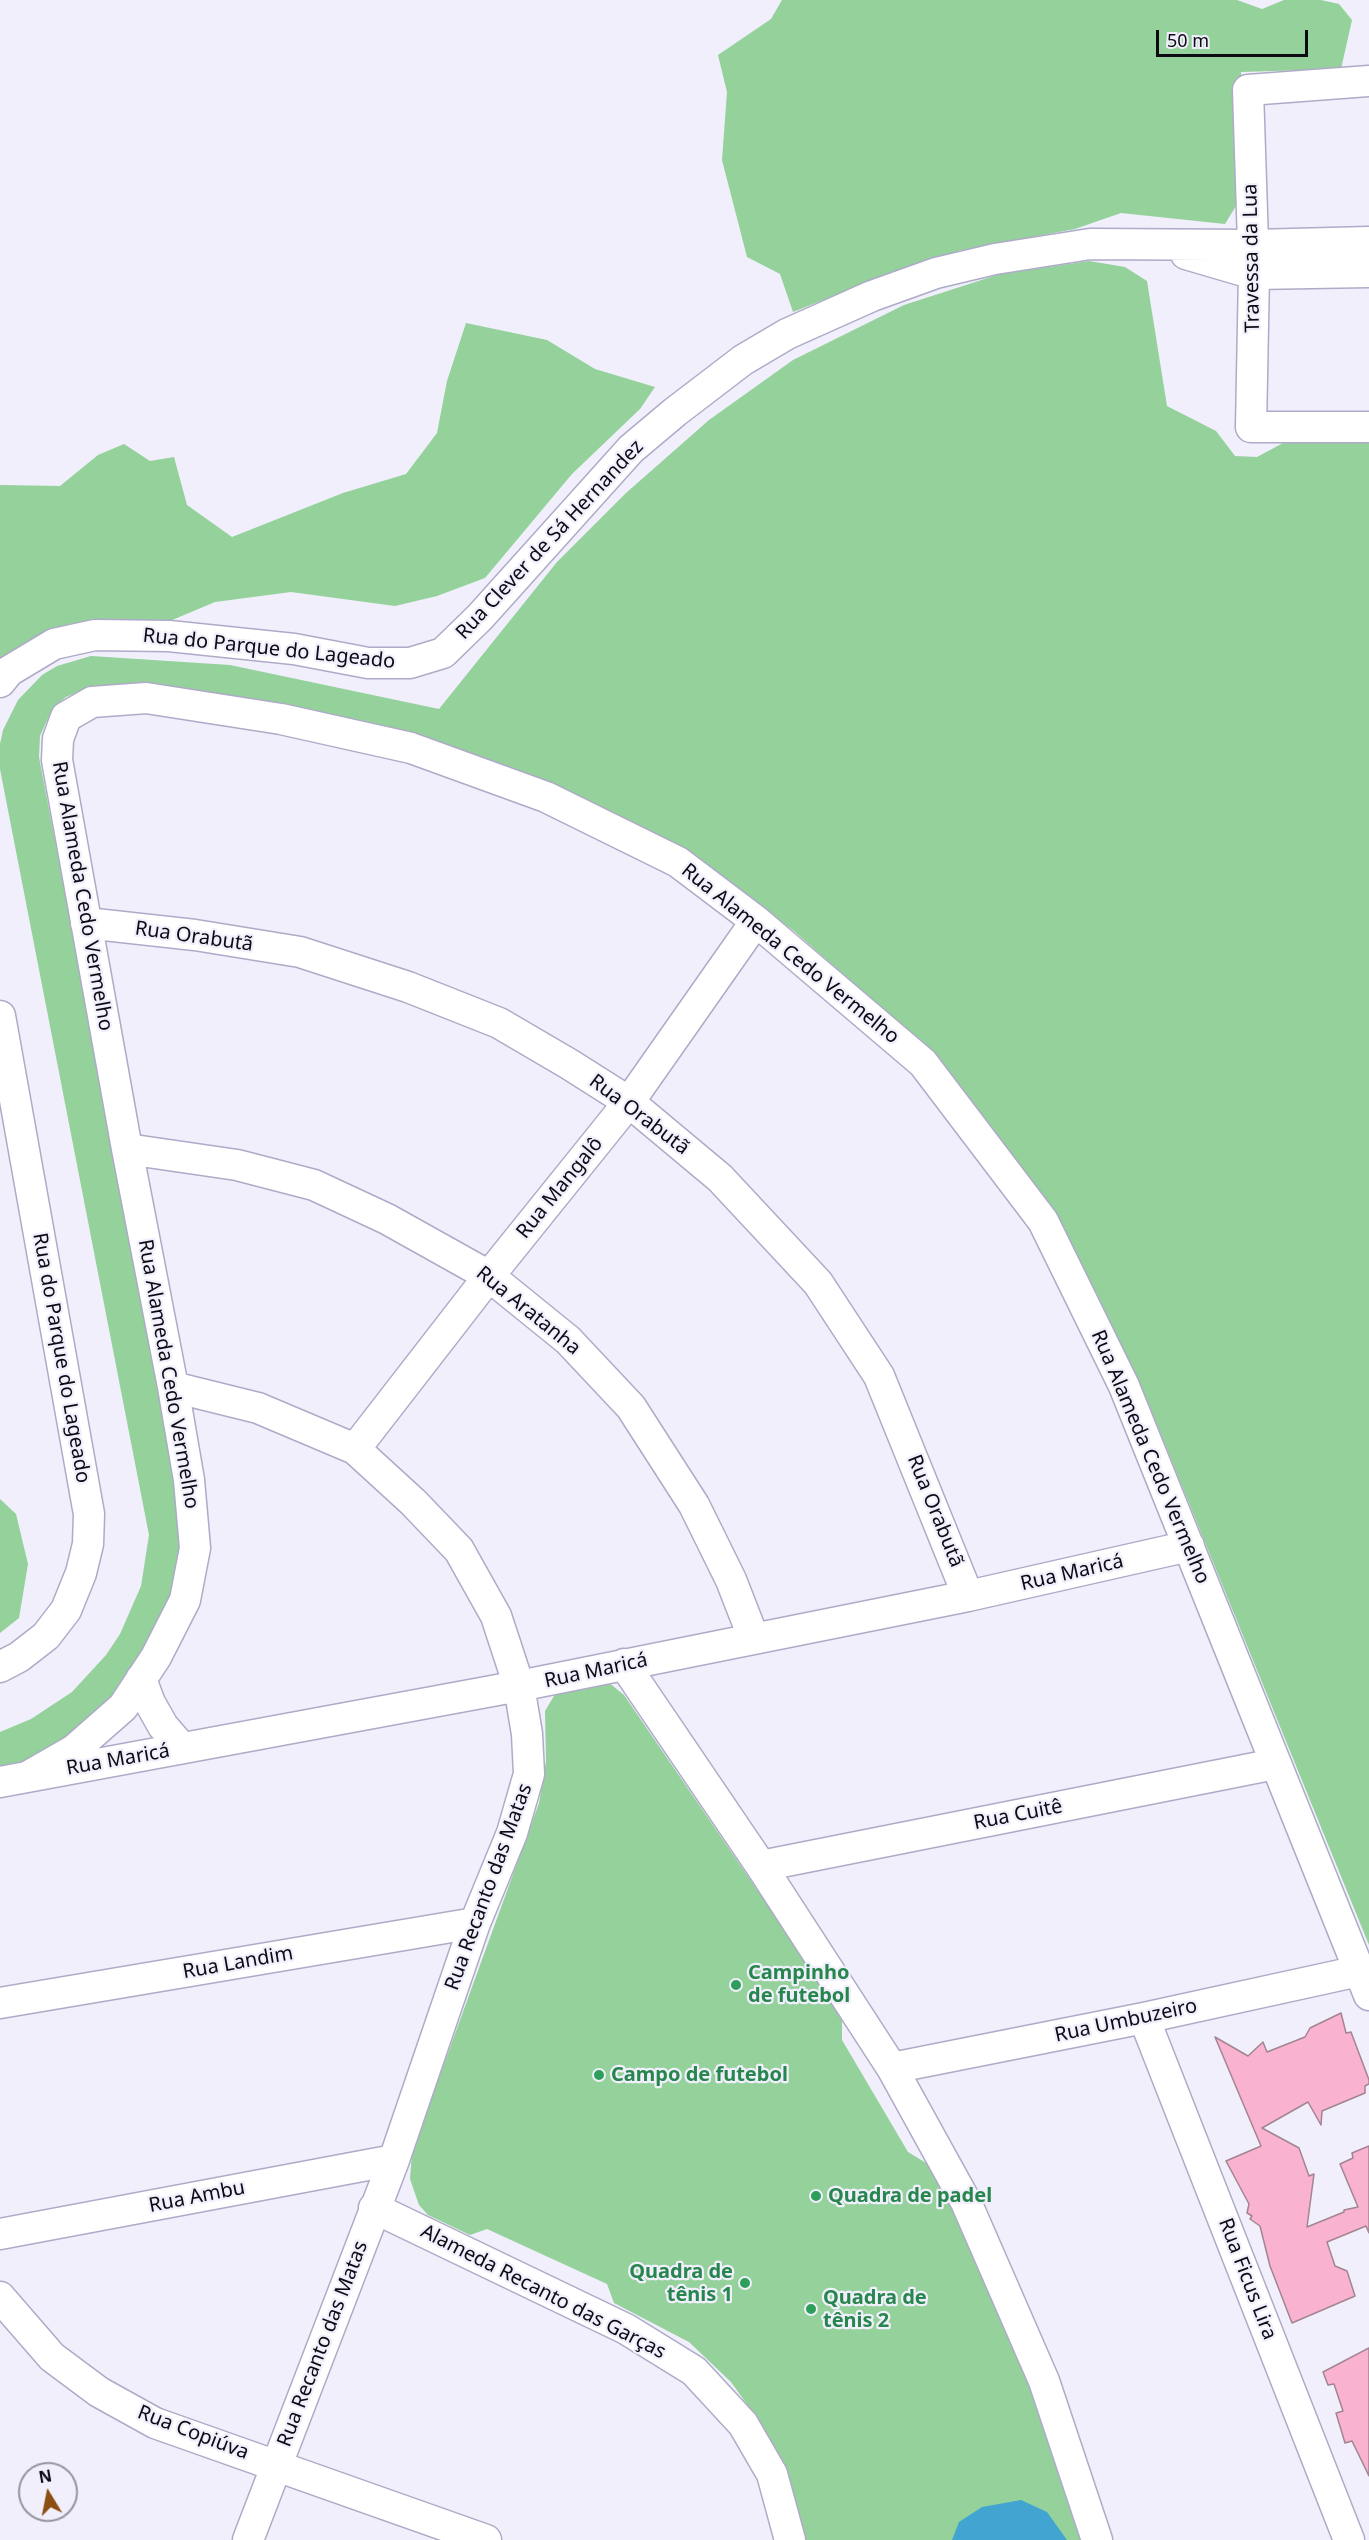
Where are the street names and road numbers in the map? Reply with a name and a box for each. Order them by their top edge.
street label: Travessa da Lua [1239,183,1265,333]
street label: Rua Clever de Sá Hernandez [451,435,649,645]
street label: Rua do Parque do Lageado [142,624,396,674]
street label: Rua Alameda Cedo Vermelho [46,759,118,1033]
street label: Rua Alameda Cedo Vermelho [676,859,904,1049]
street label: Rua Orabutã [133,917,255,957]
street label: Rua Orabutã [584,1070,694,1160]
street label: Rua Mangalô [512,1132,608,1244]
street label: Rua do Parque do Lageado [27,1231,95,1485]
street label: Rua Alameda Cedo Vermelho [132,1237,204,1511]
street label: Rua Aratanha [471,1262,585,1360]
street label: Rua Alameda Cedo Vermelho [1086,1327,1214,1587]
street label: Rua Orabutã [902,1451,968,1571]
street label: Rua Maricá [1018,1550,1126,1596]
street label: Rua Maricá [542,1648,650,1694]
street label: Rua Maricá [64,1739,172,1781]
street label: Rua Recanto das Matas [440,1780,538,1994]
street label: Rua Cuitê [972,1795,1064,1835]
street label: Rua Landim [181,1942,295,1984]
street label: Rua Umbuzeiro [1053,1994,1199,2048]
street label: Rua Ambu [147,2176,247,2218]
street label: Rua Ficus Lira [1213,2215,1281,2343]
street label: Alameda Recanto das Garças [417,2220,669,2364]
street label: Rua Recanto das Matas [273,2238,373,2450]
street label: Rua Copiúva [134,2401,252,2465]

